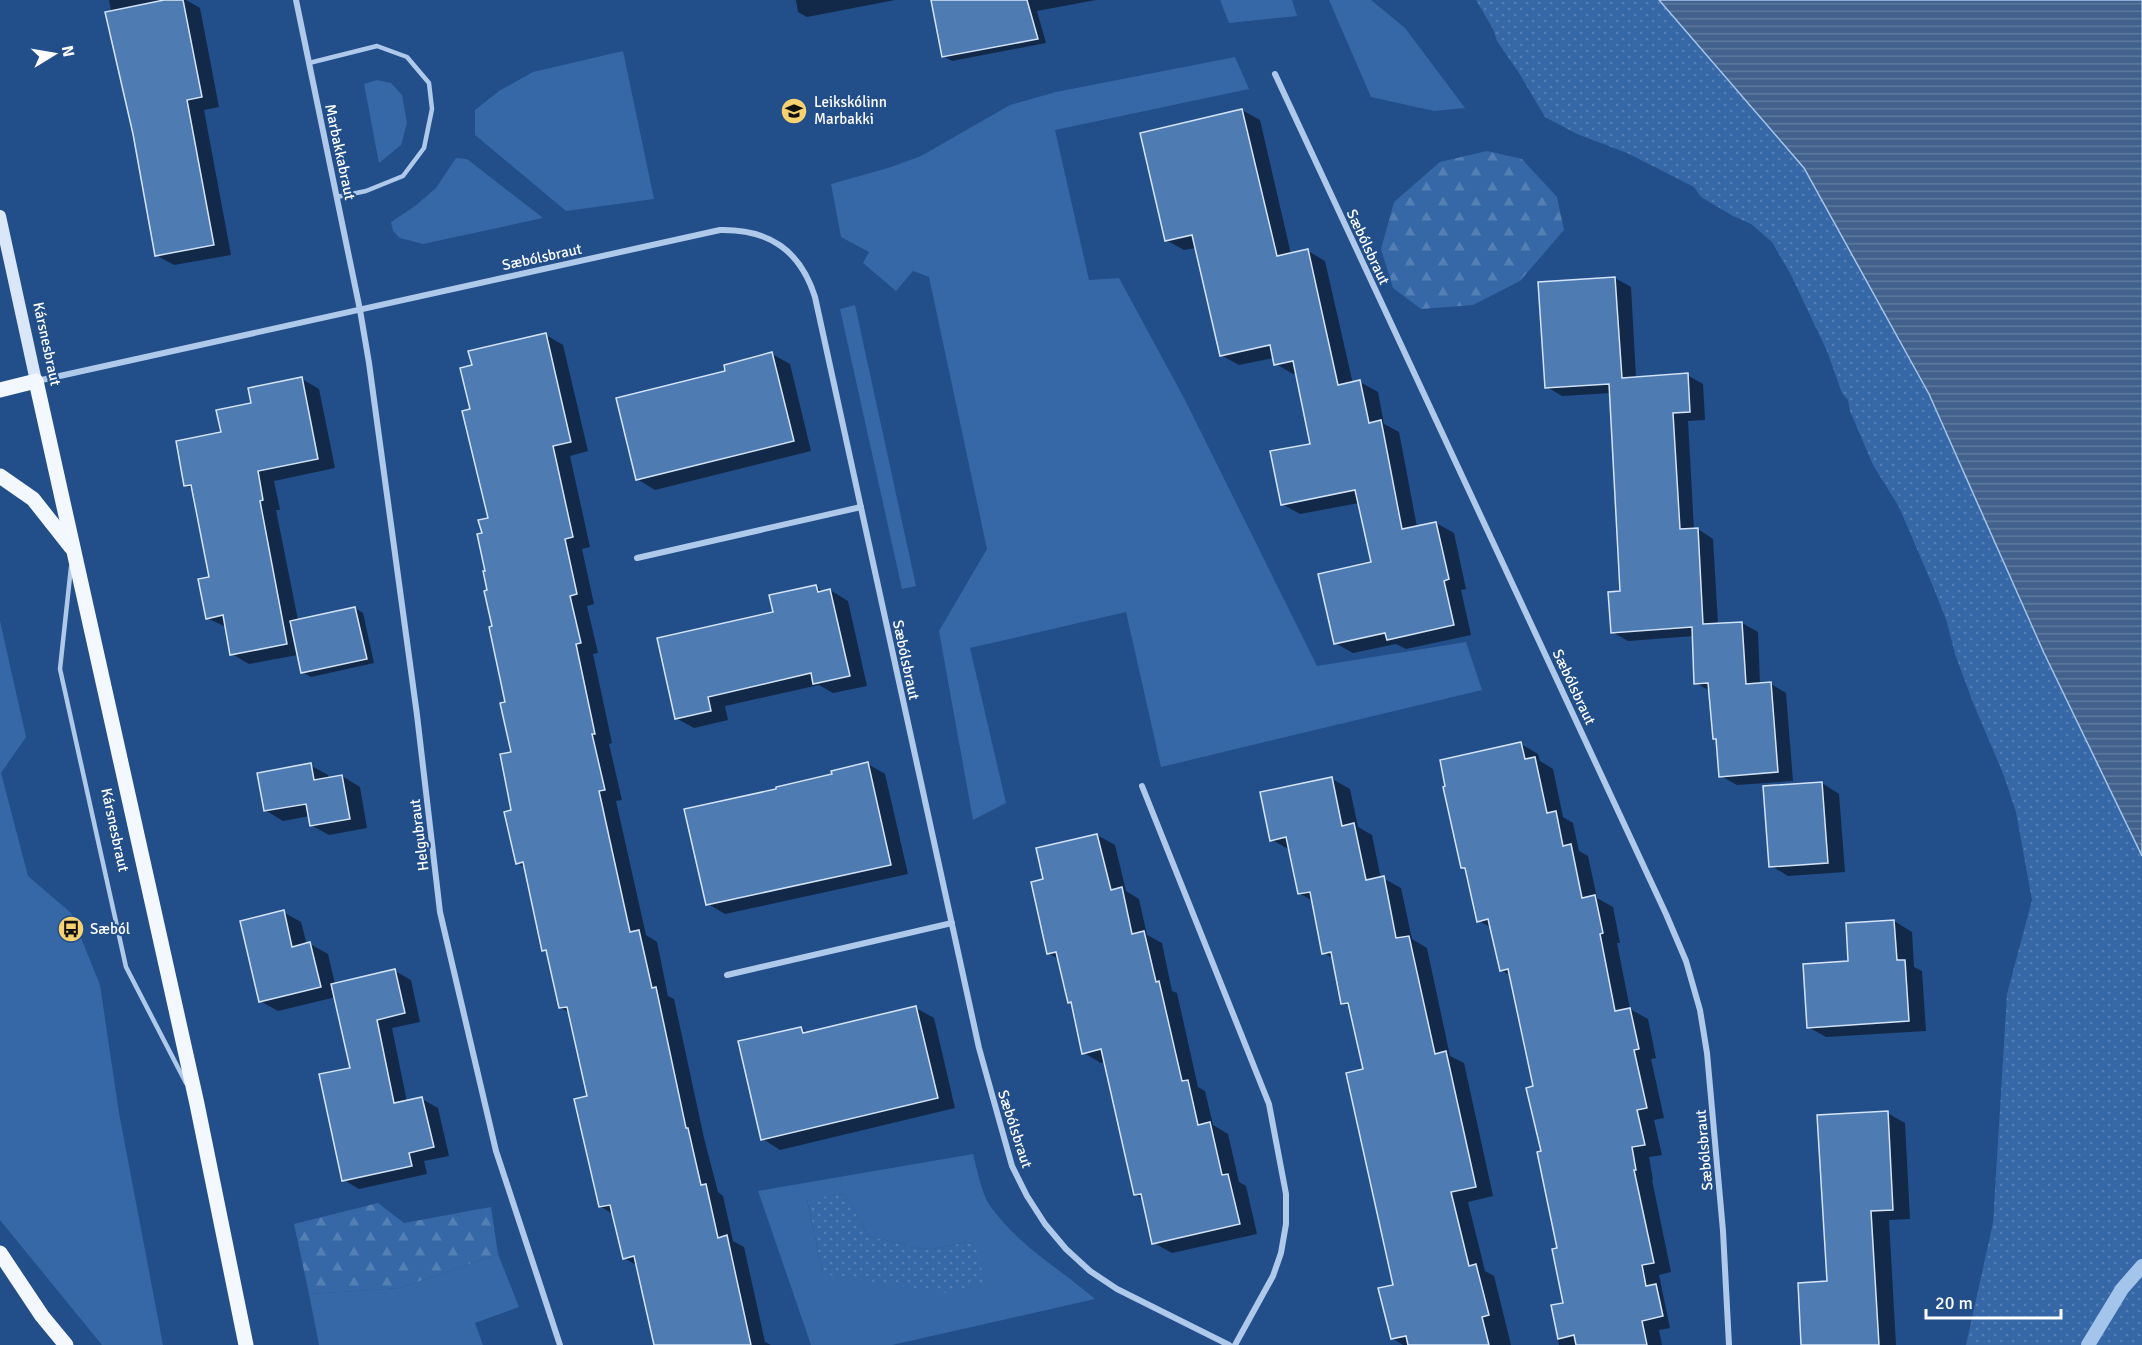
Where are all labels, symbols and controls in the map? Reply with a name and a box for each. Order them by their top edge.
north arrow [24,24,84,84]
text: N [57,44,79,59]
place label: Leikskólinn Marbakki [814,93,887,128]
school or university icon: Leikskólinn Marbakki [779,96,809,126]
street label: Marbakkabraut [321,102,359,202]
street label: Sæbólsbraut [1343,206,1393,288]
street label: Sæbólsbraut [500,240,584,274]
street label: Kársnesbraut [29,300,65,388]
street label: Sæbólsbraut [889,618,923,702]
street label: Sæbólsbraut [1549,646,1599,728]
street label: Kársnesbraut [97,786,133,874]
street label: Helgubraut [406,798,432,872]
bus stop icon: Sæból [56,914,86,944]
place label: Sæból [90,920,130,938]
street label: Sæbólsbraut [994,1088,1036,1170]
street label: Sæbólsbraut [1691,1109,1717,1191]
scale bar [1926,1282,2061,1320]
text: 20 m [1935,1292,1973,1314]

